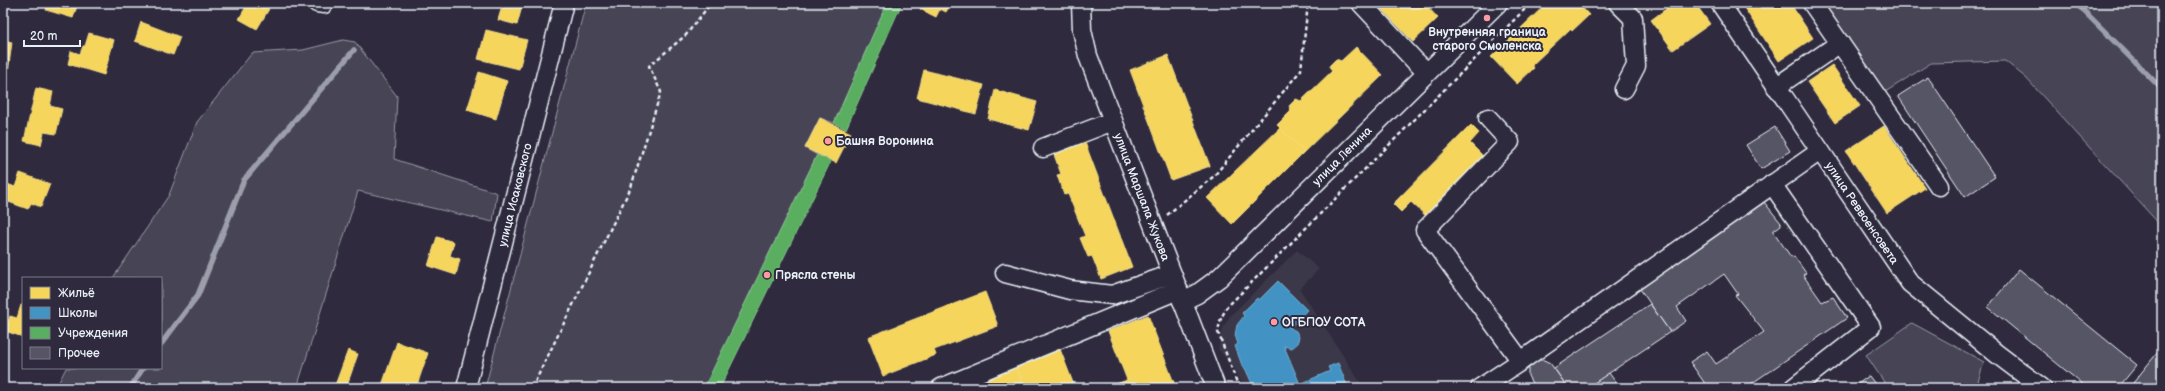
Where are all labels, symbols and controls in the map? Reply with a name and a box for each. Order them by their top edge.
marker: Внутренняя граница старого Смоленска [1482,13,1492,23]
scale bar [24,22,80,48]
place label: Внутренняя граница старого Смоленска [1428,25,1547,54]
text: 20 m [30,29,57,44]
street label: улица Ленина [1309,123,1375,189]
street label: улица Маршала Жукова [1110,131,1173,263]
place label: Башня Воронина [836,134,935,149]
marker: Башня Воронина [823,136,833,146]
street label: улица Исаковского [495,142,536,248]
street label: улица Реввоенсовета [1822,159,1902,267]
place label: Прясла стены [775,268,855,283]
marker: Прясла стены [762,270,772,280]
legend [22,277,162,369]
text: Жильё [58,286,95,301]
text: Школы [58,306,97,321]
place label: ОГБПОУ СОТА [1282,315,1366,330]
marker: ОГБПОУ СОТА [1269,317,1279,327]
text: Учреждения [58,326,128,341]
text: Прочее [58,346,100,361]

